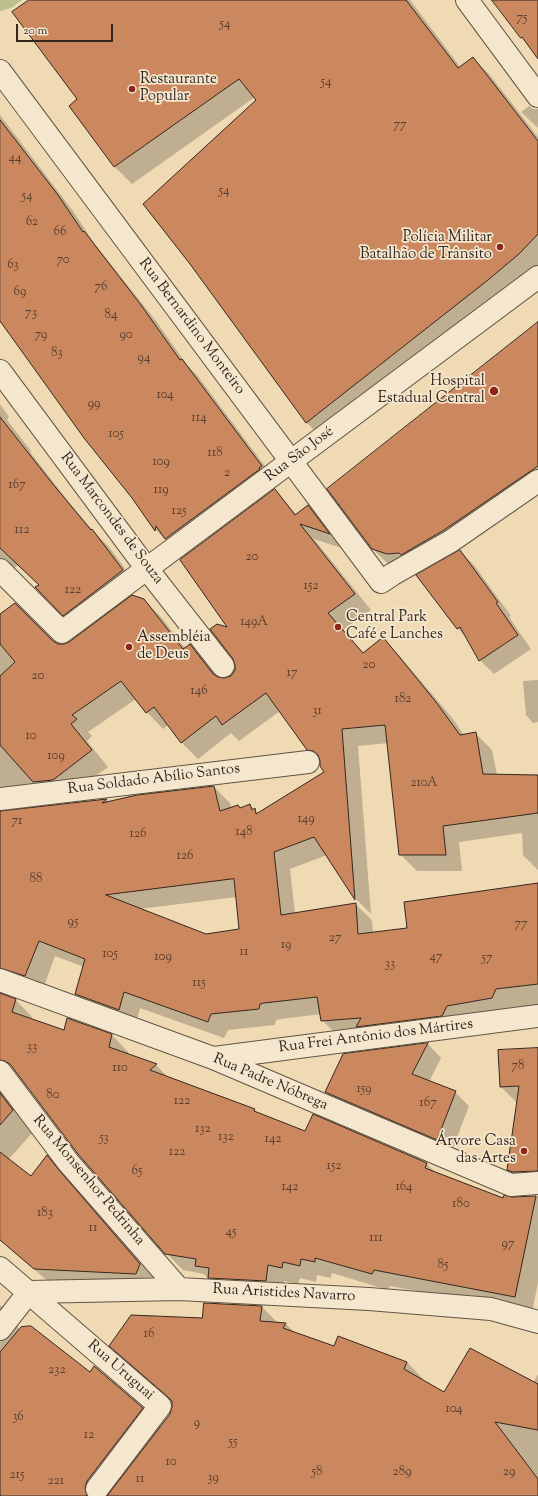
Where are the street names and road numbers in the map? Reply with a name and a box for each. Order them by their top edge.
street label: Rua Bernardino Monteiro [134,255,248,399]
street label: Rua São José [262,423,338,487]
street label: Rua Marcondes de Souza [56,450,166,588]
street label: Rua Soldado Abílio Santos [67,761,241,799]
street label: Rua Frei Antônio dos Mártires [278,1016,474,1058]
street label: Rua Padre Nóbrega [210,1051,330,1115]
street label: Rua Monsenhor Pedrinha [28,1112,148,1250]
street label: Rua Aristides Navarro [212,1281,356,1307]
street label: Rua Uruguai [83,1337,157,1405]

